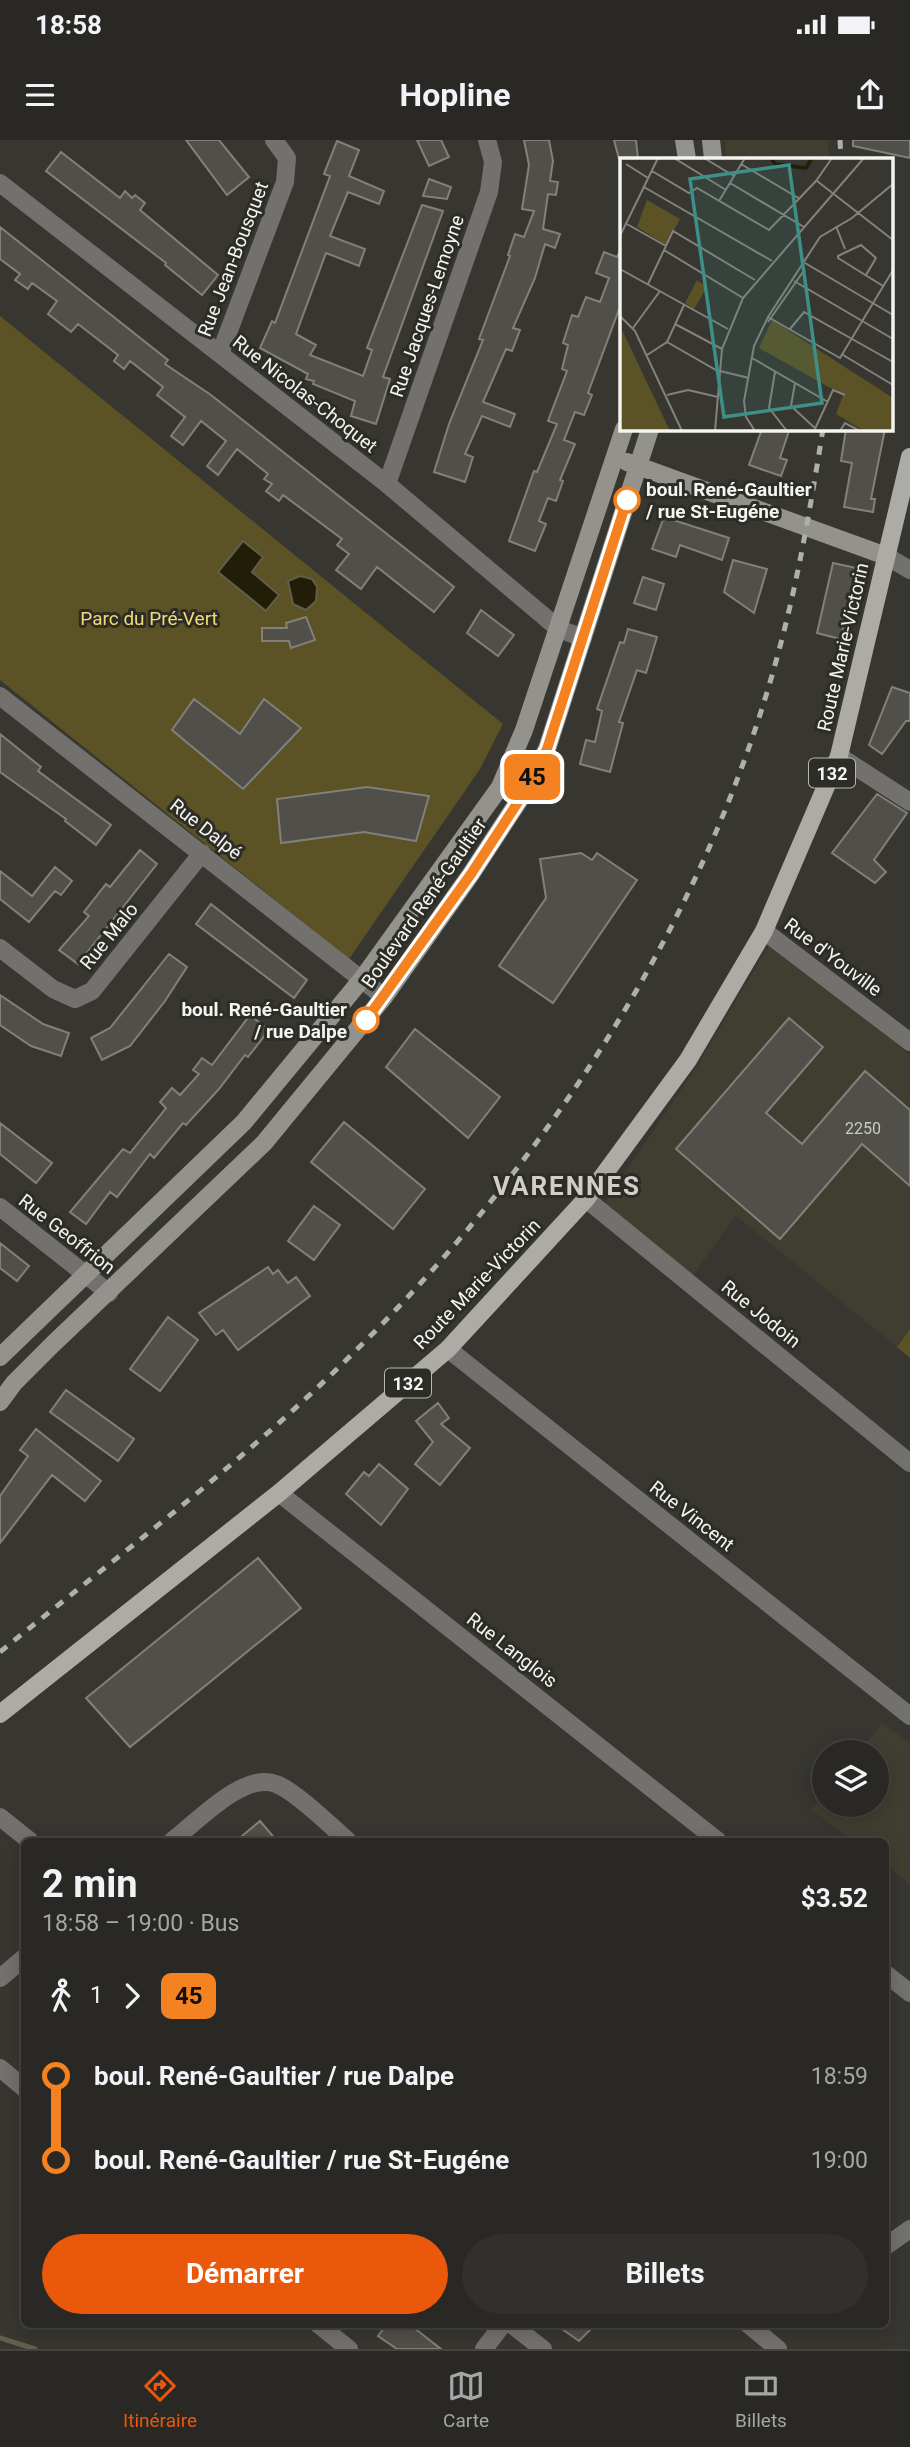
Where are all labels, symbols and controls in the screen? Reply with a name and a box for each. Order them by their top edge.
text: 18:58 [35,10,102,40]
icon: menu [21,76,59,114]
text: Hopline [400,76,510,114]
icon: share [851,76,889,114]
inset map [620,158,892,430]
street label: Rue Jean-Bousquet [193,178,273,340]
street label: Rue Jacques-Lemoyne [385,212,469,400]
street label: Rue Nicolas-Choquet [228,330,382,458]
place label: boul. René-Gaultier / rue St-Eugéne [645,478,812,523]
marker: boul. René-Gaultier / rue St-Eugéne [614,487,640,513]
street label: Route Marie-Victorin [812,560,874,734]
park label: Parc du Pré-Vert [80,607,218,630]
line badge: 45 [500,754,564,800]
road number: 132 [809,758,855,788]
text: 45 [518,763,546,791]
street label: Rue Dalpé [165,794,247,864]
street label: Boulevard René-Gaultier [357,813,492,992]
street label: Rue Malo [75,898,143,974]
street label: Rue d'Youville [780,913,886,1001]
place label: boul. René-Gaultier / rue Dalpe [181,998,347,1043]
marker: boul. René-Gaultier / rue Dalpe [353,1007,379,1033]
house number: 2250 [845,1119,881,1138]
district label: VARENNES [493,1171,641,1201]
street label: Rue Geoffrion [14,1189,120,1279]
street label: Route Marie-Victorin [409,1214,545,1354]
street label: Rue Jodoin [717,1275,805,1353]
road number: 132 [385,1368,431,1398]
street label: Rue Vincent [645,1476,739,1556]
street label: Rue Langlois [462,1608,562,1692]
map controls [812,1740,889,1817]
button: layers [812,1740,889,1817]
text: 2 min [42,1862,138,1906]
text: $3.52 [801,1883,868,1913]
text: 18:58 – 19:00 · Bus [42,1910,239,1937]
icon: walk [42,1977,80,2015]
icon: forward [113,1977,151,2015]
text: 1 [90,1982,103,2009]
text: 45 [175,1982,202,2010]
text: boul. René-Gaultier / rue Dalpe [94,2061,454,2091]
text: 18:59 [811,2063,868,2090]
text: boul. René-Gaultier / rue St-Eugéne [94,2145,509,2175]
text: 19:00 [811,2147,868,2174]
button: Démarrer [42,2234,448,2314]
button: Billets [462,2234,868,2314]
tab: Itinéraire [123,2367,197,2432]
tab: Carte [443,2367,489,2432]
tab: Billets [735,2367,787,2432]

